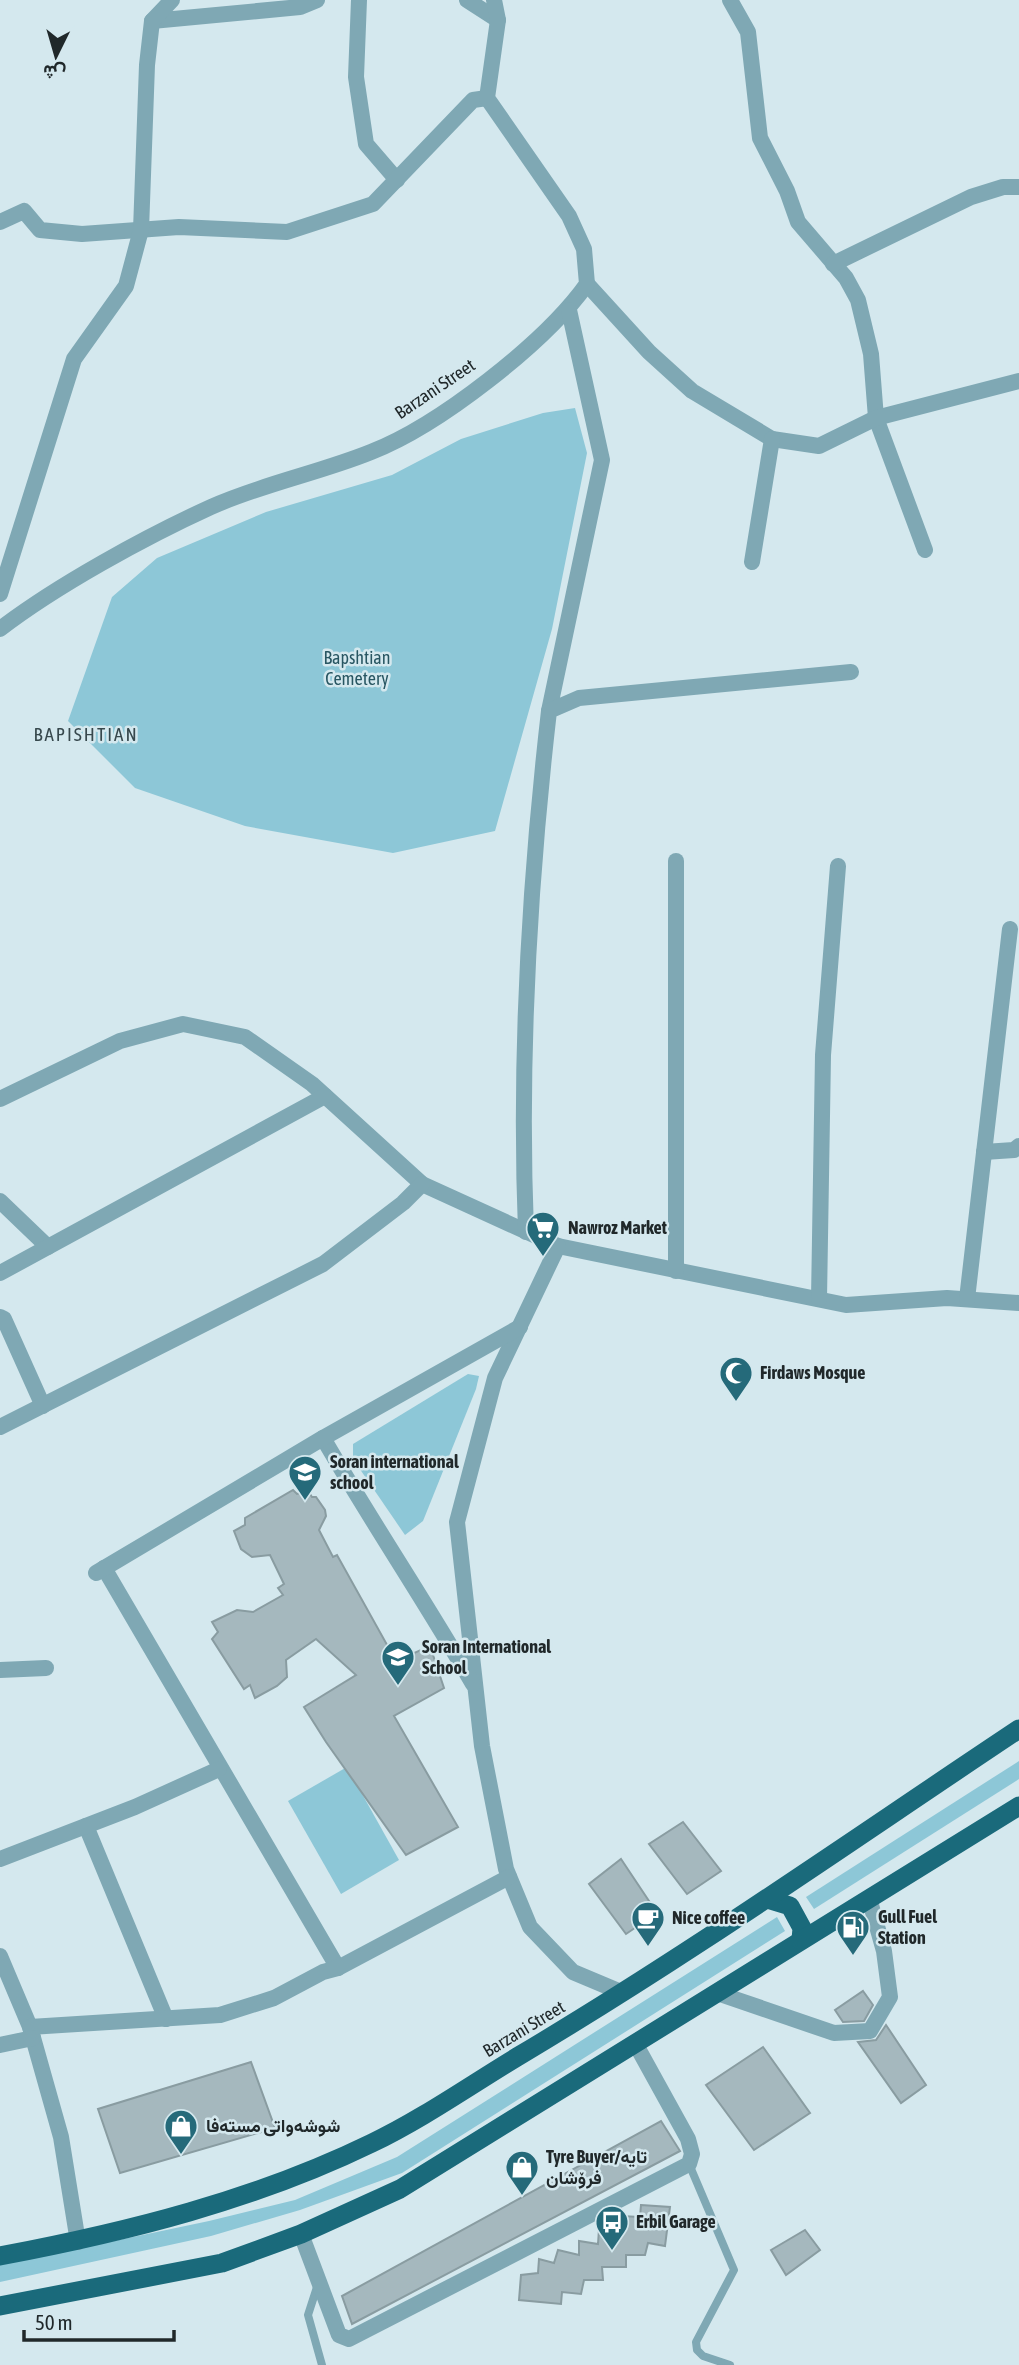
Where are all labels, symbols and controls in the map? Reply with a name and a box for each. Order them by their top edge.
north arrow [21,21,91,91]
text: ش [42,60,67,85]
street label: Barzani Street [391,354,479,423]
park label: Bapshtian Cemetery [324,647,390,689]
district label: BAPISHTIAN [33,723,139,745]
supermarket icon: Nawroz Market [524,1209,562,1258]
place label: Nawroz Market [568,1217,668,1238]
mosque icon: Firdaws Mosque [717,1354,755,1403]
place label: Firdaws Mosque [760,1362,865,1383]
place label: Soran international school [330,1451,459,1493]
school or university icon: Soran international school [286,1453,324,1502]
place label: Soran International School [422,1636,551,1678]
school or university icon: Soran International School [379,1638,417,1687]
cafe icon: Nice coffee [629,1899,667,1948]
place label: Gull Fuel Station [878,1906,937,1948]
place label: Nice coffee [672,1907,745,1928]
fuel station icon: Gull Fuel Station [834,1908,872,1957]
street label: Barzani Street [479,1996,569,2061]
shop icon: شوشەواتی مستەفا [162,2107,200,2156]
place label: شوشەواتی مستەفا [206,2115,340,2137]
place label: Tyre Buyer/تایە فرۆشان [546,2146,647,2189]
shop icon: Tyre Buyer/تایە فرۆشان [503,2148,541,2197]
bus stop icon: Erbil Garage [593,2203,631,2252]
place label: Erbil Garage [636,2211,716,2232]
scale bar [24,2298,175,2342]
text: 50 m [35,2310,73,2334]

